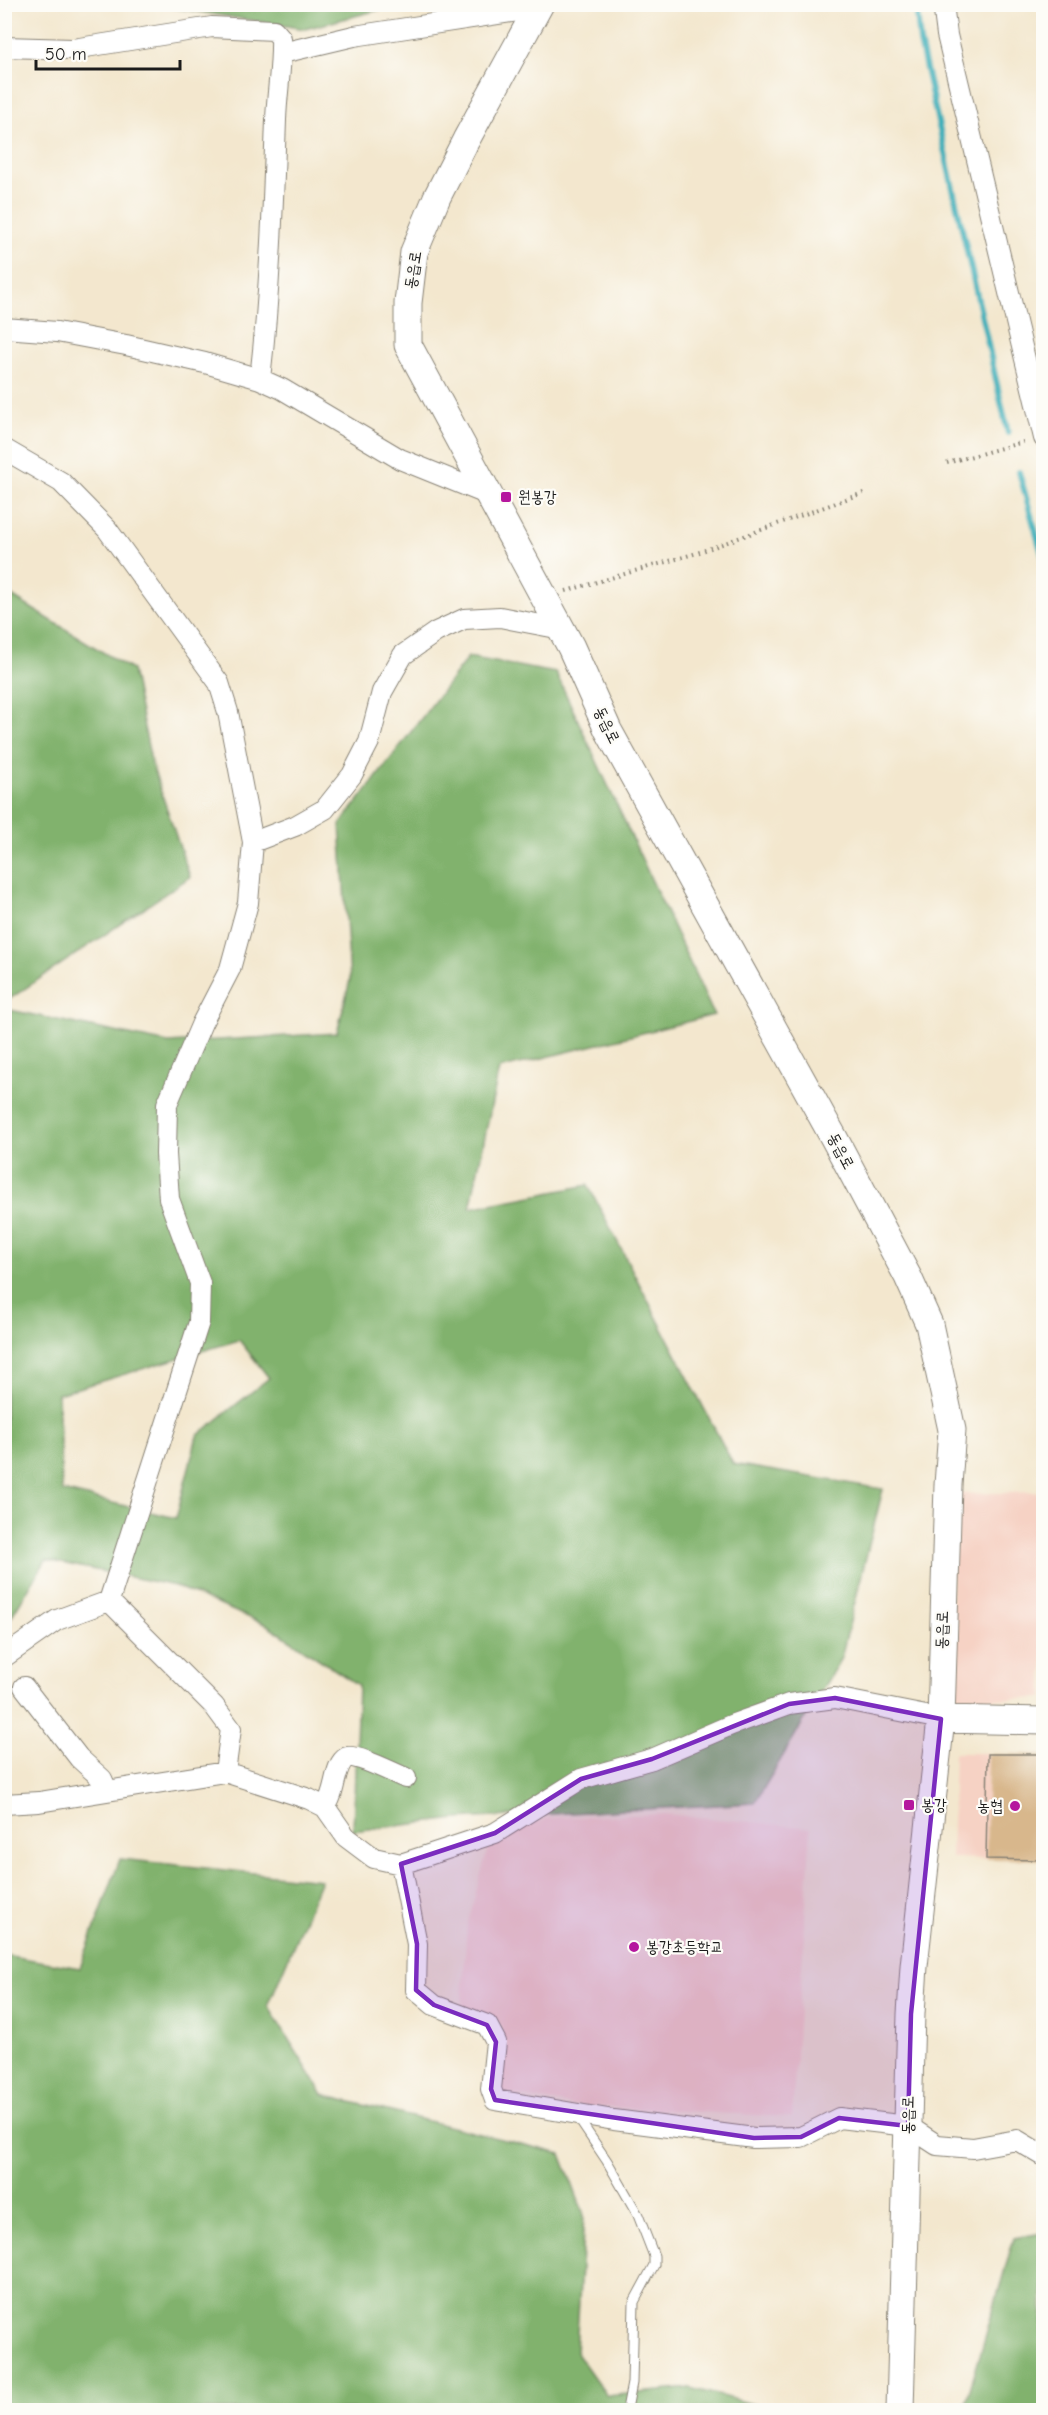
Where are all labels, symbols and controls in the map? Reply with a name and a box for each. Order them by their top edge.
scale bar [36,33,180,71]
text: 50 m [45,44,87,65]
street label: 동읍로 [401,250,425,290]
place label: 원봉강 [518,488,557,506]
marker: 원봉강 [499,490,513,504]
street label: 동읍로 [590,704,624,746]
street label: 동읍로 [824,1130,858,1172]
street label: 동읍로 [932,1610,952,1650]
place label: 봉강 [921,1796,947,1814]
place label: 농협 [977,1797,1003,1815]
marker: 봉강 [902,1798,916,1812]
marker: 농협 [1008,1799,1022,1813]
place label: 봉강초등학교 [646,1938,723,1956]
marker: 봉강초등학교 [627,1940,641,1954]
street label: 동읍로 [899,2096,917,2134]

